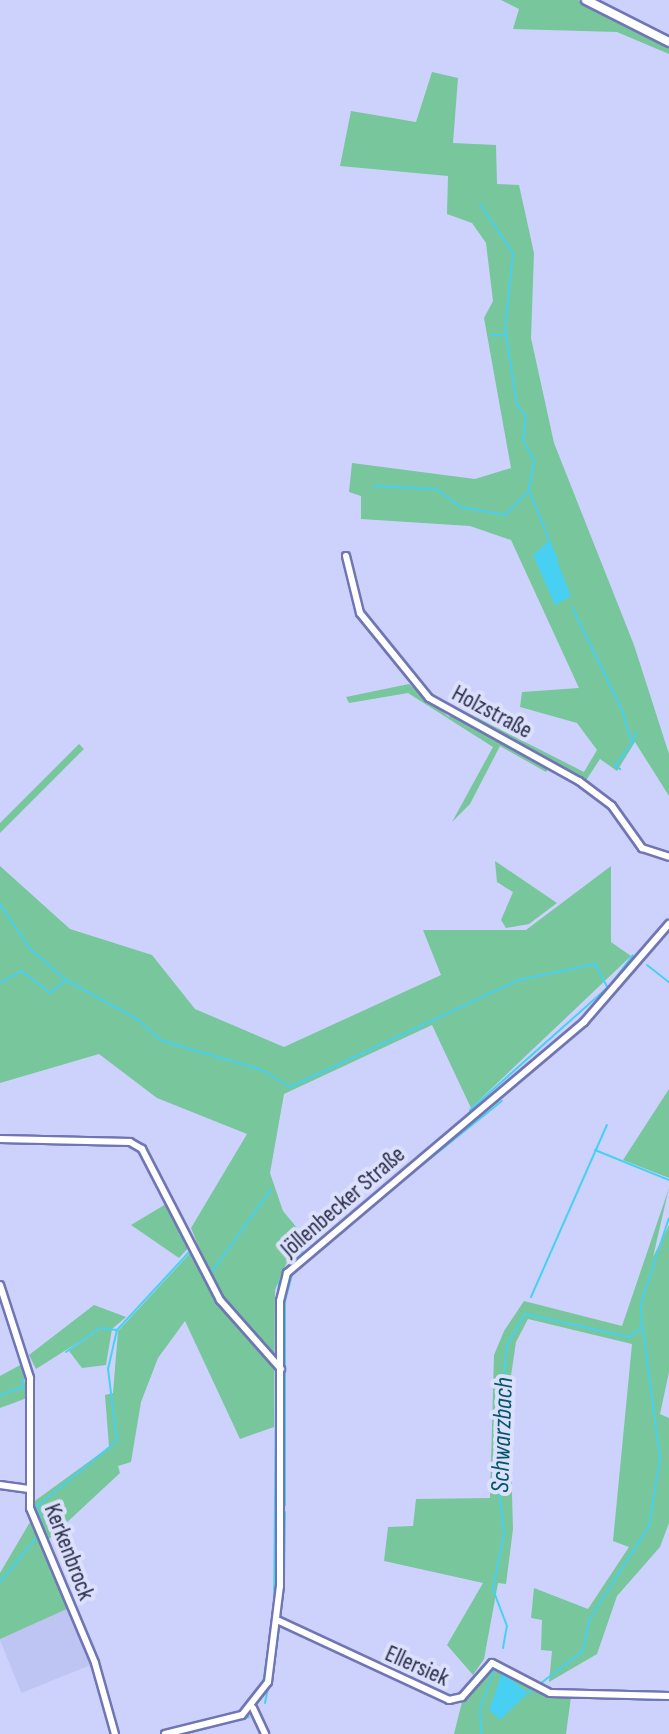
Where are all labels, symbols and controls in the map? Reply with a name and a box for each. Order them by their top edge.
street label: Holzstraße [447,679,537,745]
street label: Jöllenbecker Straße [275,1140,411,1264]
water label: Schwarzbach [485,1377,521,1493]
street label: Kerkenbrock [37,1500,101,1604]
street label: Ellersiek [381,1639,453,1693]

